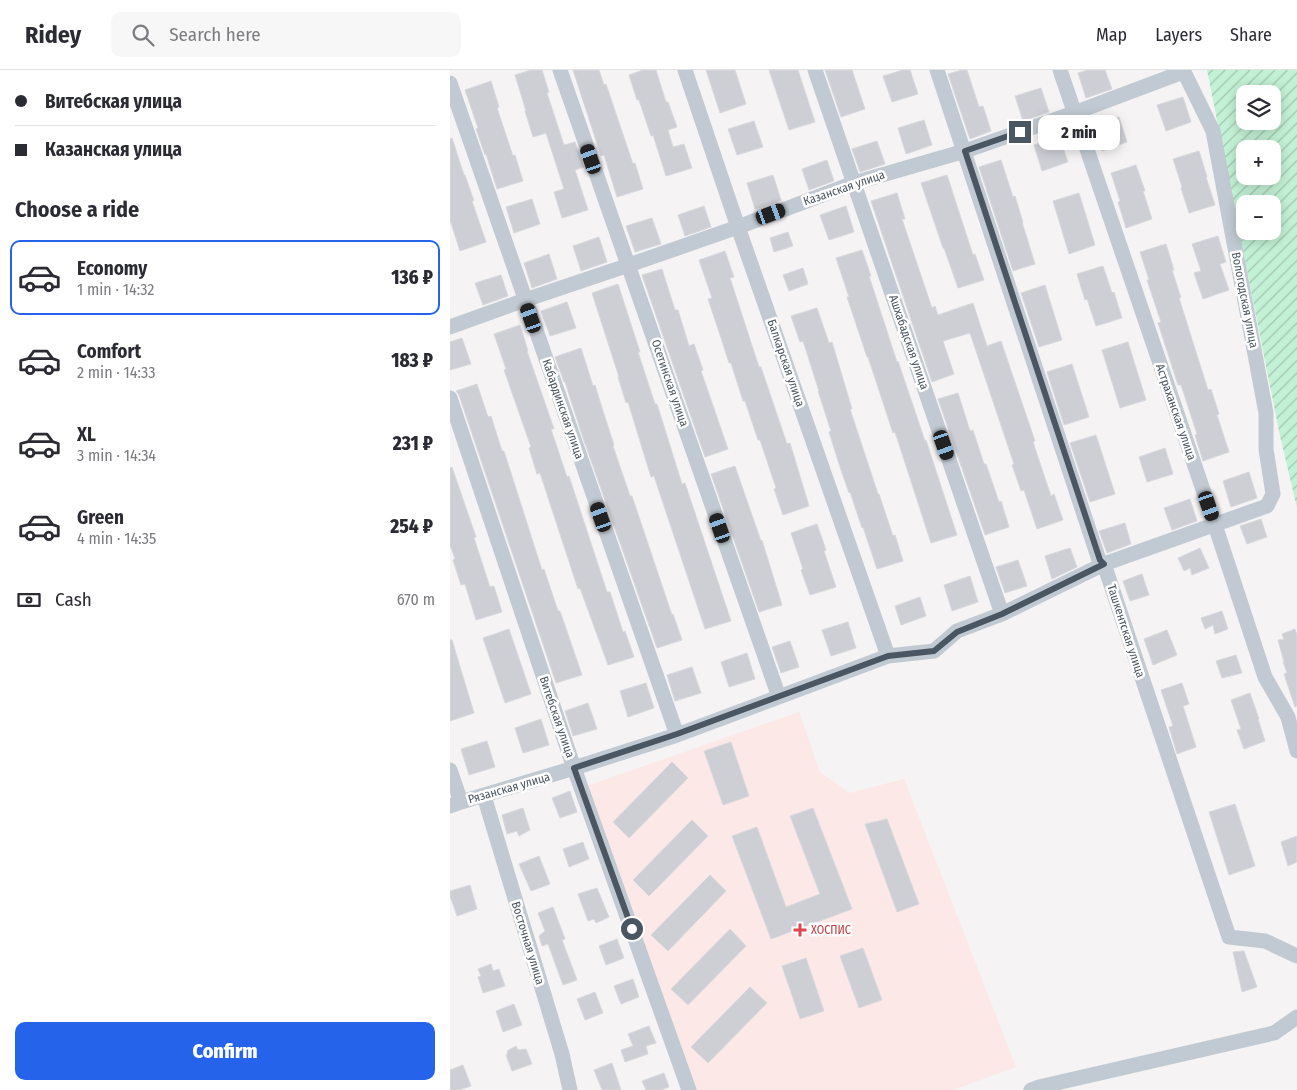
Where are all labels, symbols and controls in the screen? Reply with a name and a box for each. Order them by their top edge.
search box [111,12,461,57]
text: Ridey [25,21,81,49]
icon: search [129,21,157,49]
text: Search here [169,23,261,46]
text: Map [1096,24,1127,46]
text: Layers [1155,24,1202,46]
text: Share [1230,24,1272,46]
map controls [1236,85,1281,240]
button: layers [1236,85,1281,130]
text: Витебская улица [45,90,182,113]
callout: 2 min [1038,114,1120,150]
route end [1009,121,1031,143]
text: 2 min [1061,123,1097,142]
text: Казанская улица [45,138,182,161]
button: + [1236,140,1281,185]
car [579,142,602,176]
street label: Казанская улица [802,168,887,208]
button: − [1236,195,1281,240]
text: Choose a ride [15,196,139,223]
car [754,202,787,226]
street label: Вологодская улица [1229,251,1261,349]
icon: car [17,255,62,300]
text: Economy [77,257,147,280]
text: 136 ₽ [391,266,433,289]
text: 1 min · 14:32 [77,280,154,299]
street label: Ашхабадская улица [886,293,932,391]
car [519,301,542,335]
street label: Балкарская улица [765,318,808,409]
icon: car [17,338,62,383]
street label: Осетинская улица [649,338,691,428]
text: Comfort [77,340,141,363]
text: 183 ₽ [391,349,433,372]
street label: Кабардинская улица [539,357,587,461]
street label: Астраханская улица [1153,362,1199,462]
text: 2 min · 14:33 [77,363,155,382]
icon: car [17,421,62,466]
text: XL [77,423,96,446]
car [932,428,955,462]
text: 231 ₽ [393,432,433,455]
text: 3 min · 14:34 [77,446,156,465]
car [1197,489,1220,523]
car [589,500,612,534]
icon: car [17,504,62,549]
text: Green [77,506,124,529]
car [708,511,731,545]
text: 254 ₽ [390,515,433,538]
text: 4 min · 14:35 [77,529,156,548]
street label: Ташкентская улица [1104,583,1148,679]
icon: cash [15,586,43,614]
text: Cash [55,588,92,611]
text: 670 m [397,590,435,609]
street label: Витебская улица [537,675,577,760]
street label: Рязанская улица [466,770,552,806]
street label: Восточная улица [509,900,547,986]
route start [621,918,643,940]
marker: ХОСПИС [793,923,807,937]
place label: ХОСПИС [811,923,851,937]
button: Confirm [15,1022,435,1080]

